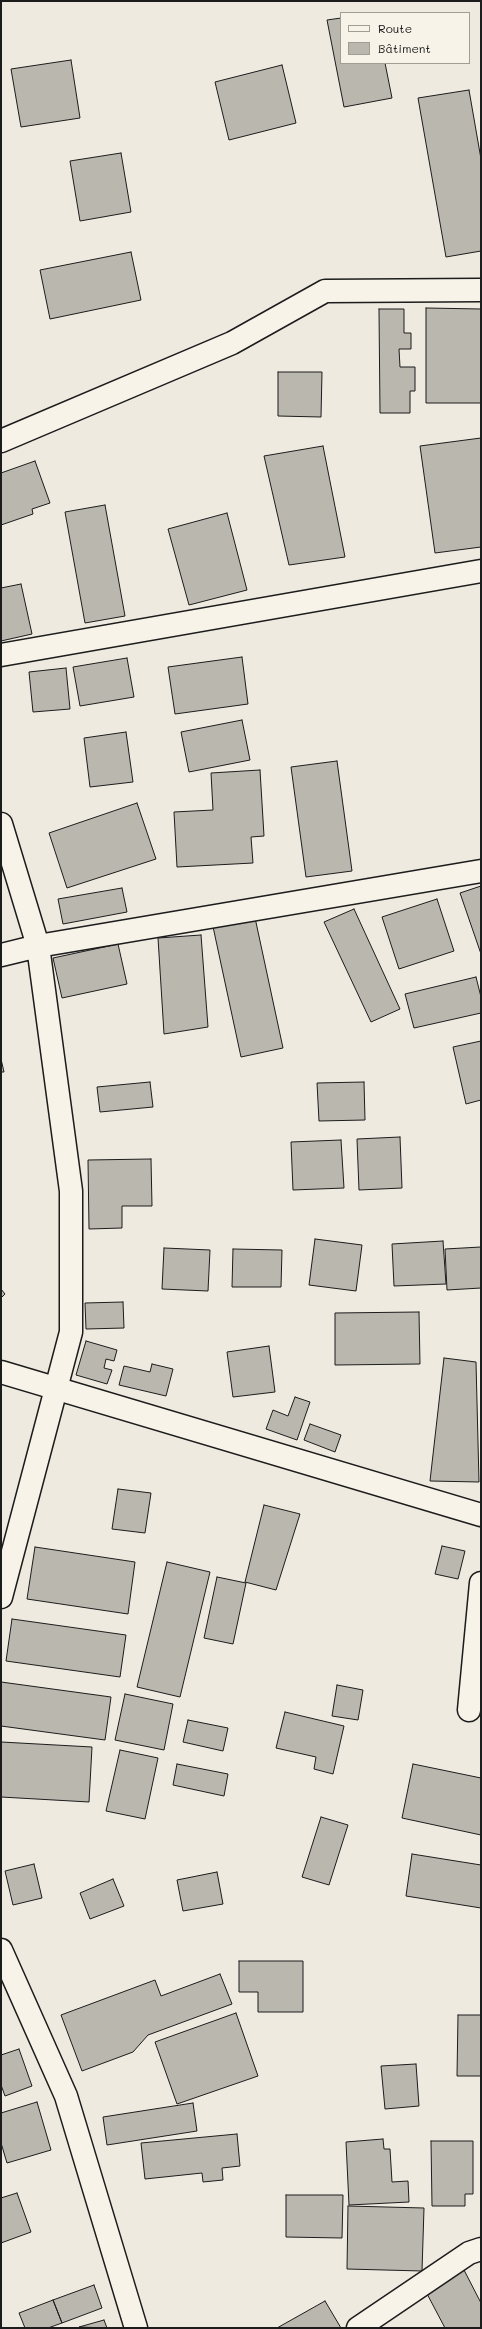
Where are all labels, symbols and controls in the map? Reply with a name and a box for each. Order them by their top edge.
legend [340,12,470,64]
text: Route [378,20,412,36]
text: Bâtiment [378,40,431,56]

